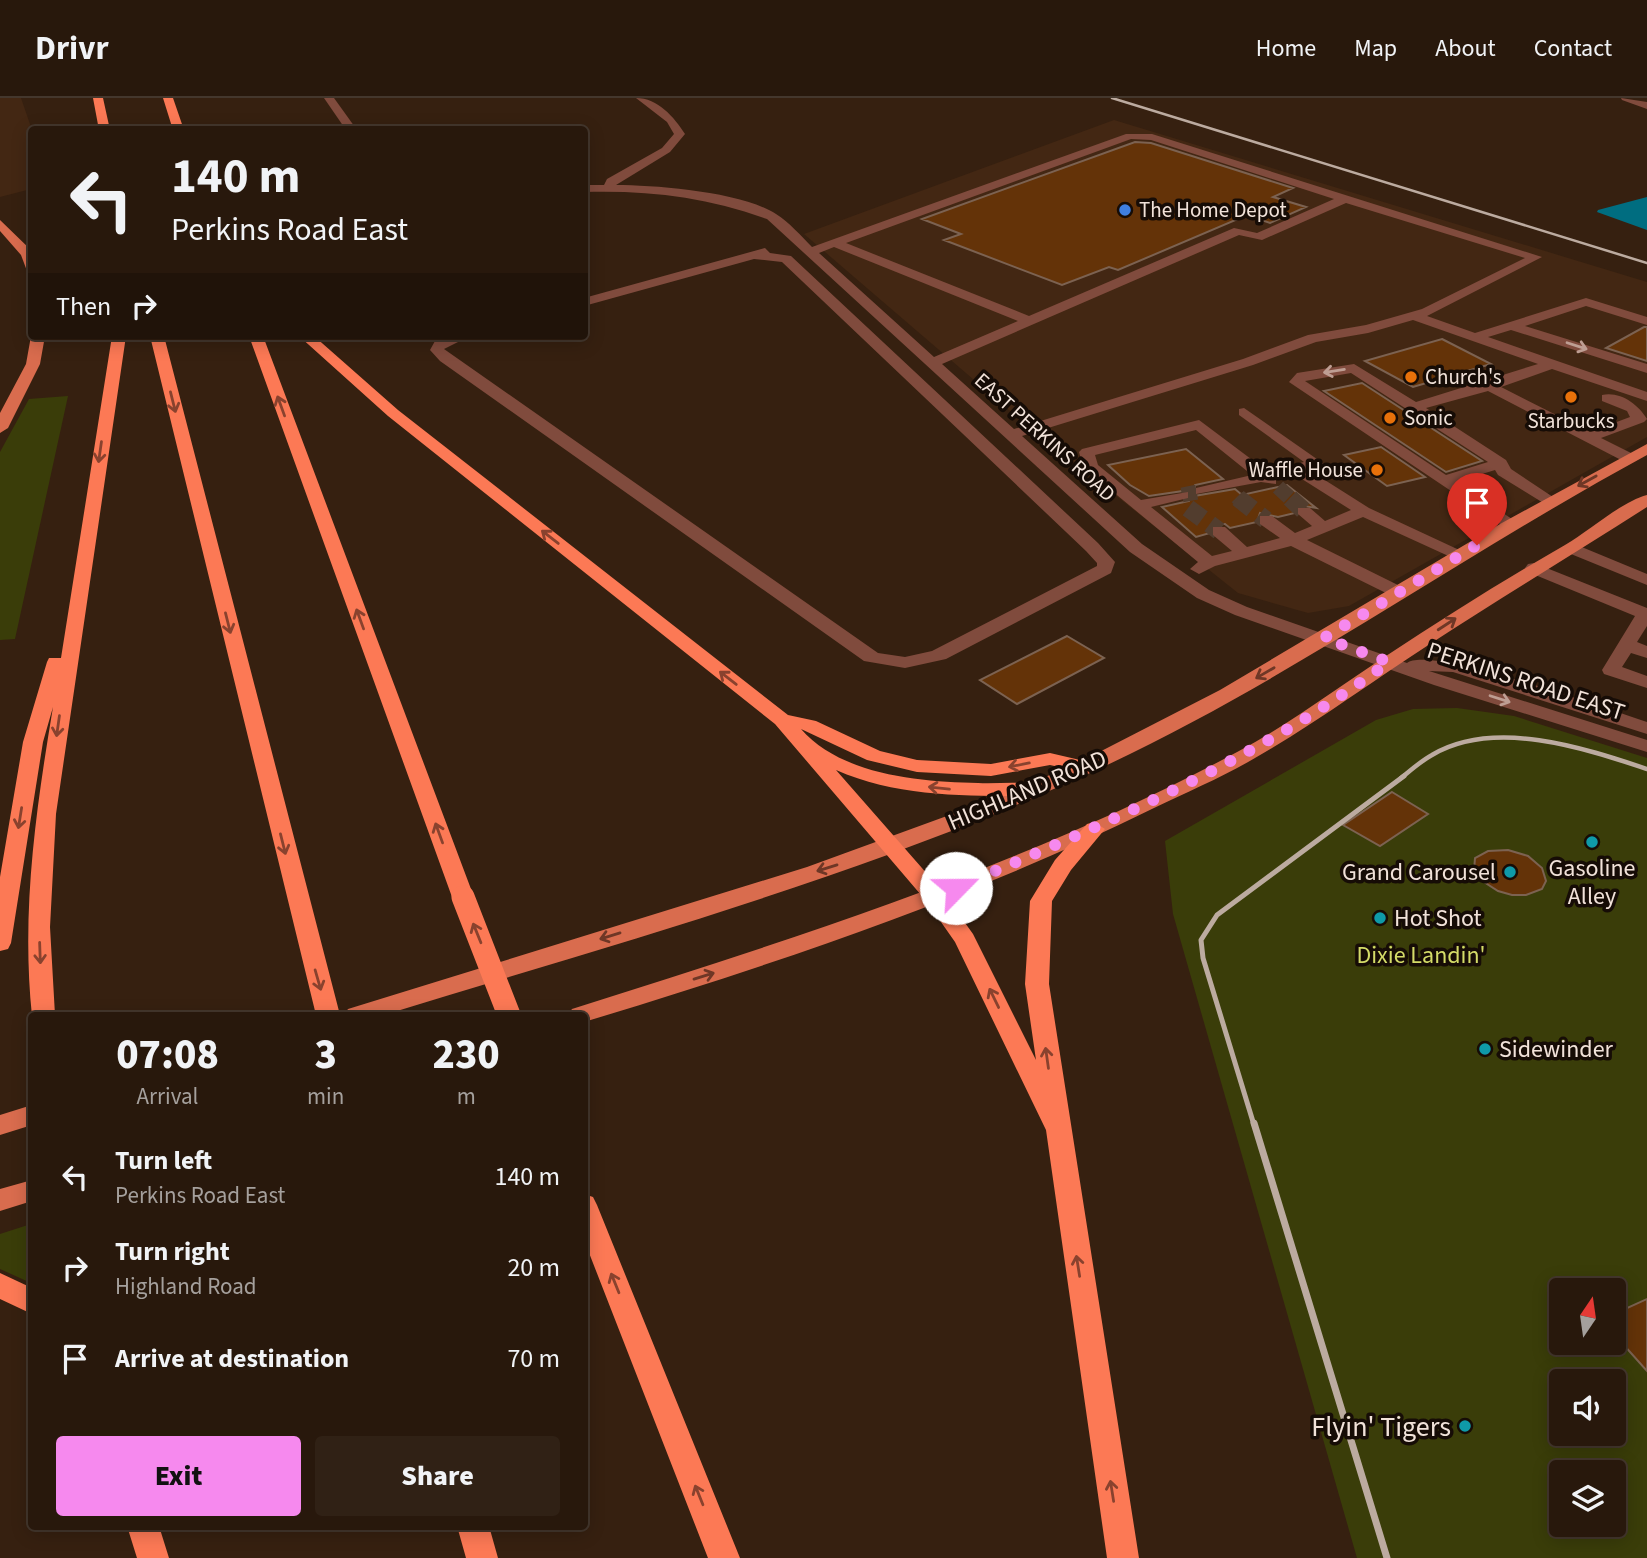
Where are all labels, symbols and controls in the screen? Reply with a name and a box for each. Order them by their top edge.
text: Drivr [35,25,109,72]
text: Home [1256,31,1316,66]
text: Map [1354,31,1397,66]
text: About [1435,31,1496,66]
text: Contact [1534,31,1612,66]
text: 140 m [171,142,300,212]
icon: left [56,154,147,245]
place label: The Home Depot [1139,195,1287,225]
marker: The Home Depot [1117,202,1133,218]
text: Perkins Road East [171,207,408,253]
icon: right [125,287,163,325]
text: Then [56,288,111,325]
one-way arrow [1565,341,1587,354]
place label: Church's [1425,362,1502,392]
one-way arrow [1323,364,1346,377]
street label: EAST PERKINS ROAD [968,366,1122,508]
marker: Church's [1403,369,1419,385]
marker: Starbucks [1563,389,1579,405]
one-way arrow [167,390,180,413]
one-way arrow [274,395,287,417]
place label: Sonic [1404,403,1453,433]
place label: Starbucks [1527,406,1615,436]
marker: Sonic [1382,410,1398,426]
one-way arrow [93,440,106,462]
place label: Waffle House [1248,455,1363,485]
marker: Waffle House [1369,462,1385,478]
pin [1447,473,1507,545]
one-way arrow [1577,475,1598,489]
icon: arrive [1458,484,1496,522]
one-way arrow [541,529,560,544]
one-way arrow [353,609,365,631]
one-way arrow [222,611,235,634]
one-way arrow [1436,617,1456,631]
street label: PERKINS ROAD EAST [1422,633,1629,730]
one-way arrow [1256,666,1276,680]
one-way arrow [720,670,738,685]
one-way arrow [1489,694,1511,707]
one-way arrow [51,714,64,737]
street label: HIGHLAND ROAD [942,741,1112,840]
one-way arrow [1008,759,1031,772]
one-way arrow [928,781,951,794]
one-way arrow [13,806,26,829]
one-way arrow [432,822,444,844]
one-way arrow [277,832,290,855]
marker: Gasoline Alley [1584,834,1600,850]
position arrow [919,851,993,925]
place label: Gasoline Alley [1548,851,1636,914]
place label: Grand Carousel [1342,855,1496,890]
one-way arrow [816,862,838,875]
marker: Grand Carousel [1502,864,1518,880]
place label: Hot Shot [1394,901,1482,936]
marker: Hot Shot [1372,910,1388,926]
one-way arrow [470,923,483,944]
one-way arrow [599,930,621,943]
park label: Dixie Landin' [1356,938,1486,973]
one-way arrow [33,941,47,964]
one-way arrow [313,969,326,991]
one-way arrow [693,969,715,982]
one-way arrow [986,988,1000,1009]
text: 07:08 [116,1025,219,1085]
text: 3 [314,1025,337,1085]
text: 230 [433,1025,500,1085]
place label: Sidewinder [1499,1032,1614,1067]
marker: Sidewinder [1477,1041,1493,1057]
one-way arrow [1040,1047,1053,1070]
text: Arrival [137,1080,198,1113]
text: min [307,1080,344,1113]
text: m [457,1080,476,1113]
text: Turn left [115,1142,212,1179]
icon: left [56,1158,94,1196]
text: 140 m [494,1158,560,1195]
text: Perkins Road East [115,1179,285,1212]
text: Turn right [115,1233,230,1270]
icon: right [56,1249,94,1287]
text: 20 m [507,1249,560,1286]
one-way arrow [1071,1255,1084,1278]
text: Highland Road [115,1270,257,1303]
one-way arrow [608,1272,621,1294]
north arrow [1549,1278,1626,1354]
map controls [1549,1278,1626,1537]
icon: arrive [56,1340,94,1378]
text: Arrive at destination [115,1340,349,1377]
text: 70 m [507,1340,560,1377]
button: sound [1549,1369,1626,1446]
place label: Flyin' Tigers [1311,1407,1451,1447]
marker: Flyin' Tigers [1457,1418,1473,1434]
button: Exit [56,1436,301,1516]
button: Share [315,1436,560,1516]
button: layers [1549,1460,1626,1537]
one-way arrow [1106,1480,1119,1502]
one-way arrow [691,1484,704,1506]

